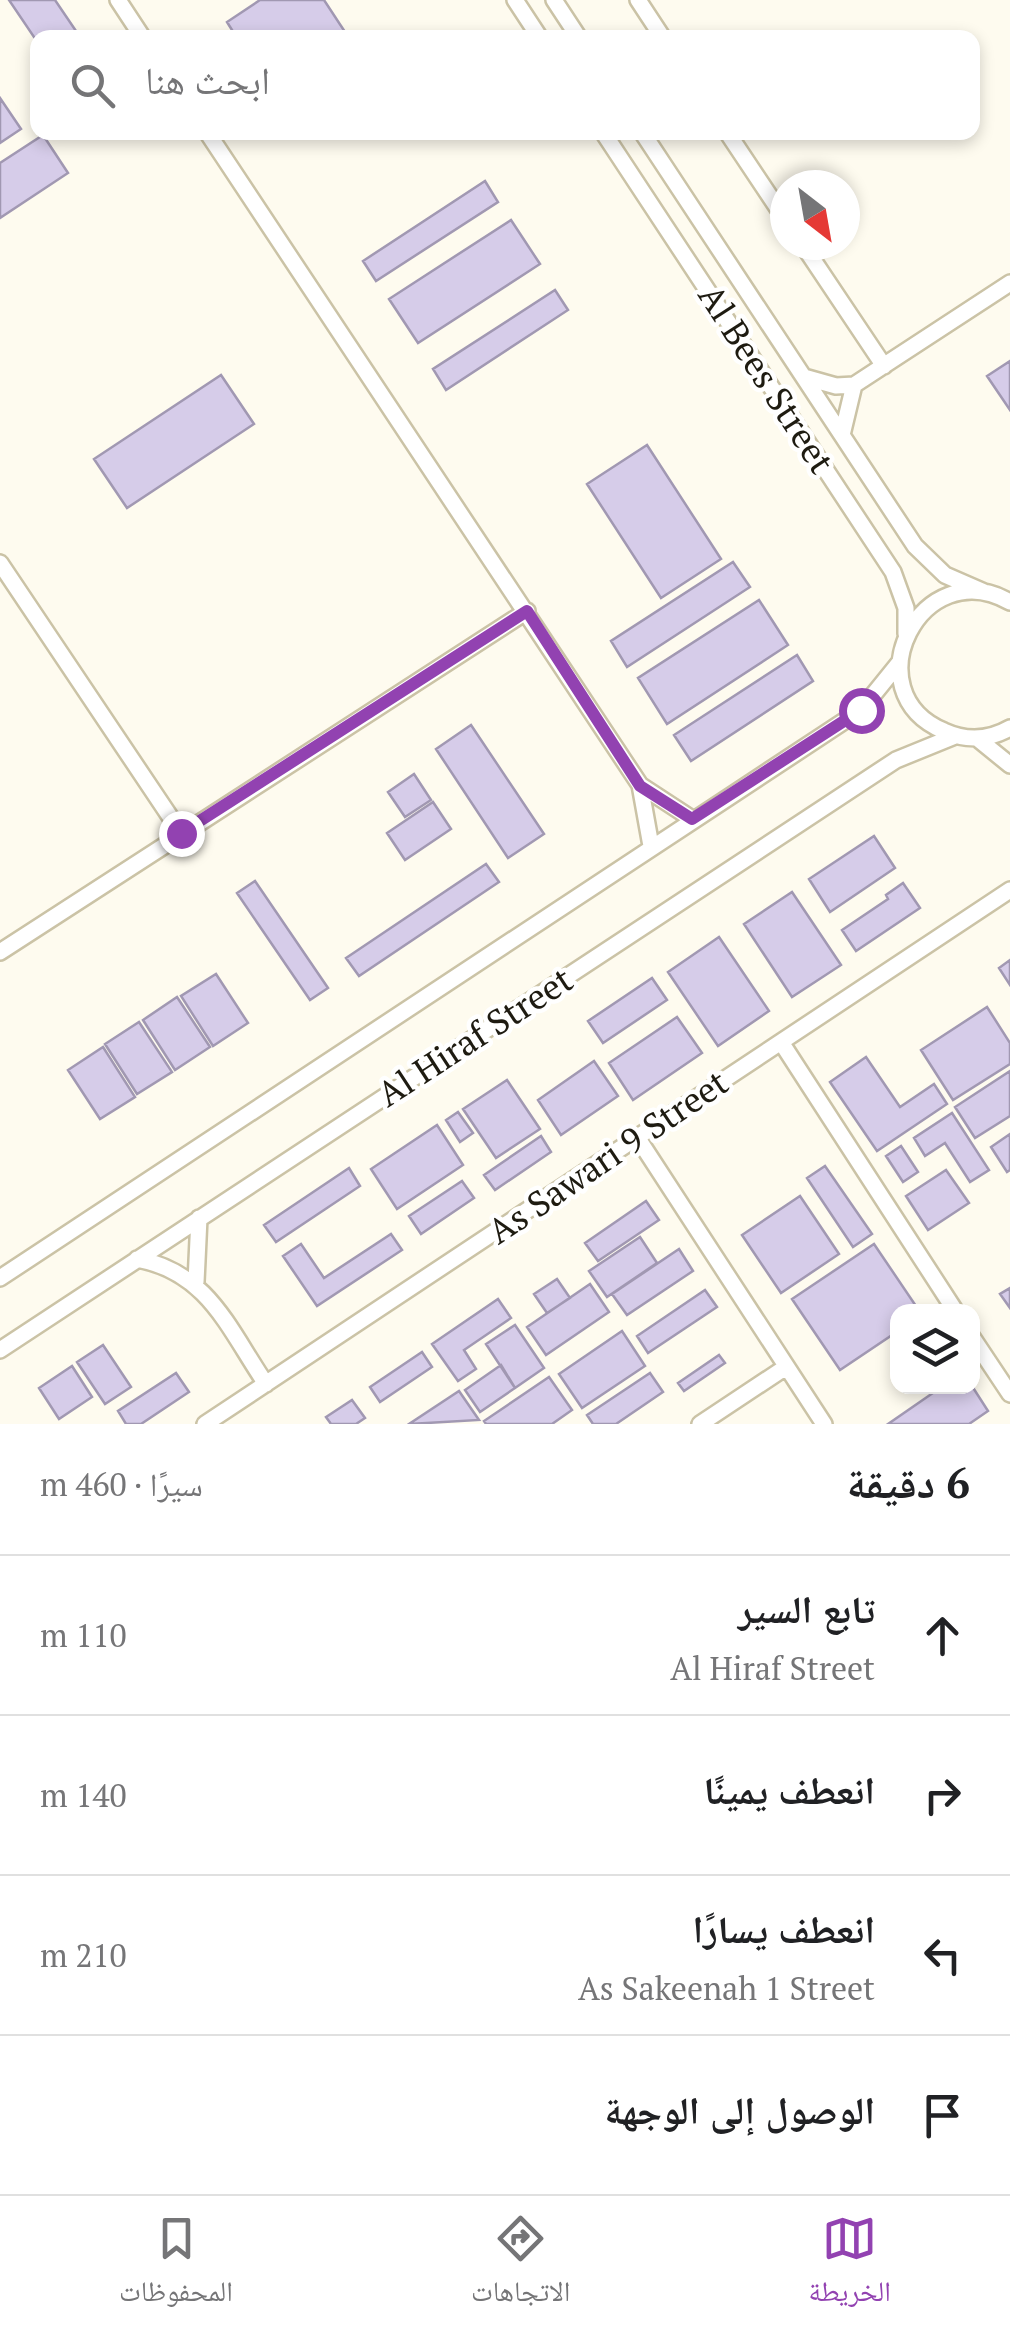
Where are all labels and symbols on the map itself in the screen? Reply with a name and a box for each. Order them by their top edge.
north arrow [770,170,860,260]
street label: Al Bees Street [689,275,845,482]
route start [839,688,885,734]
route end [159,811,205,857]
street label: Al Hiraf Street [368,956,581,1116]
street label: As Sawari 9 Street [478,1059,736,1254]

